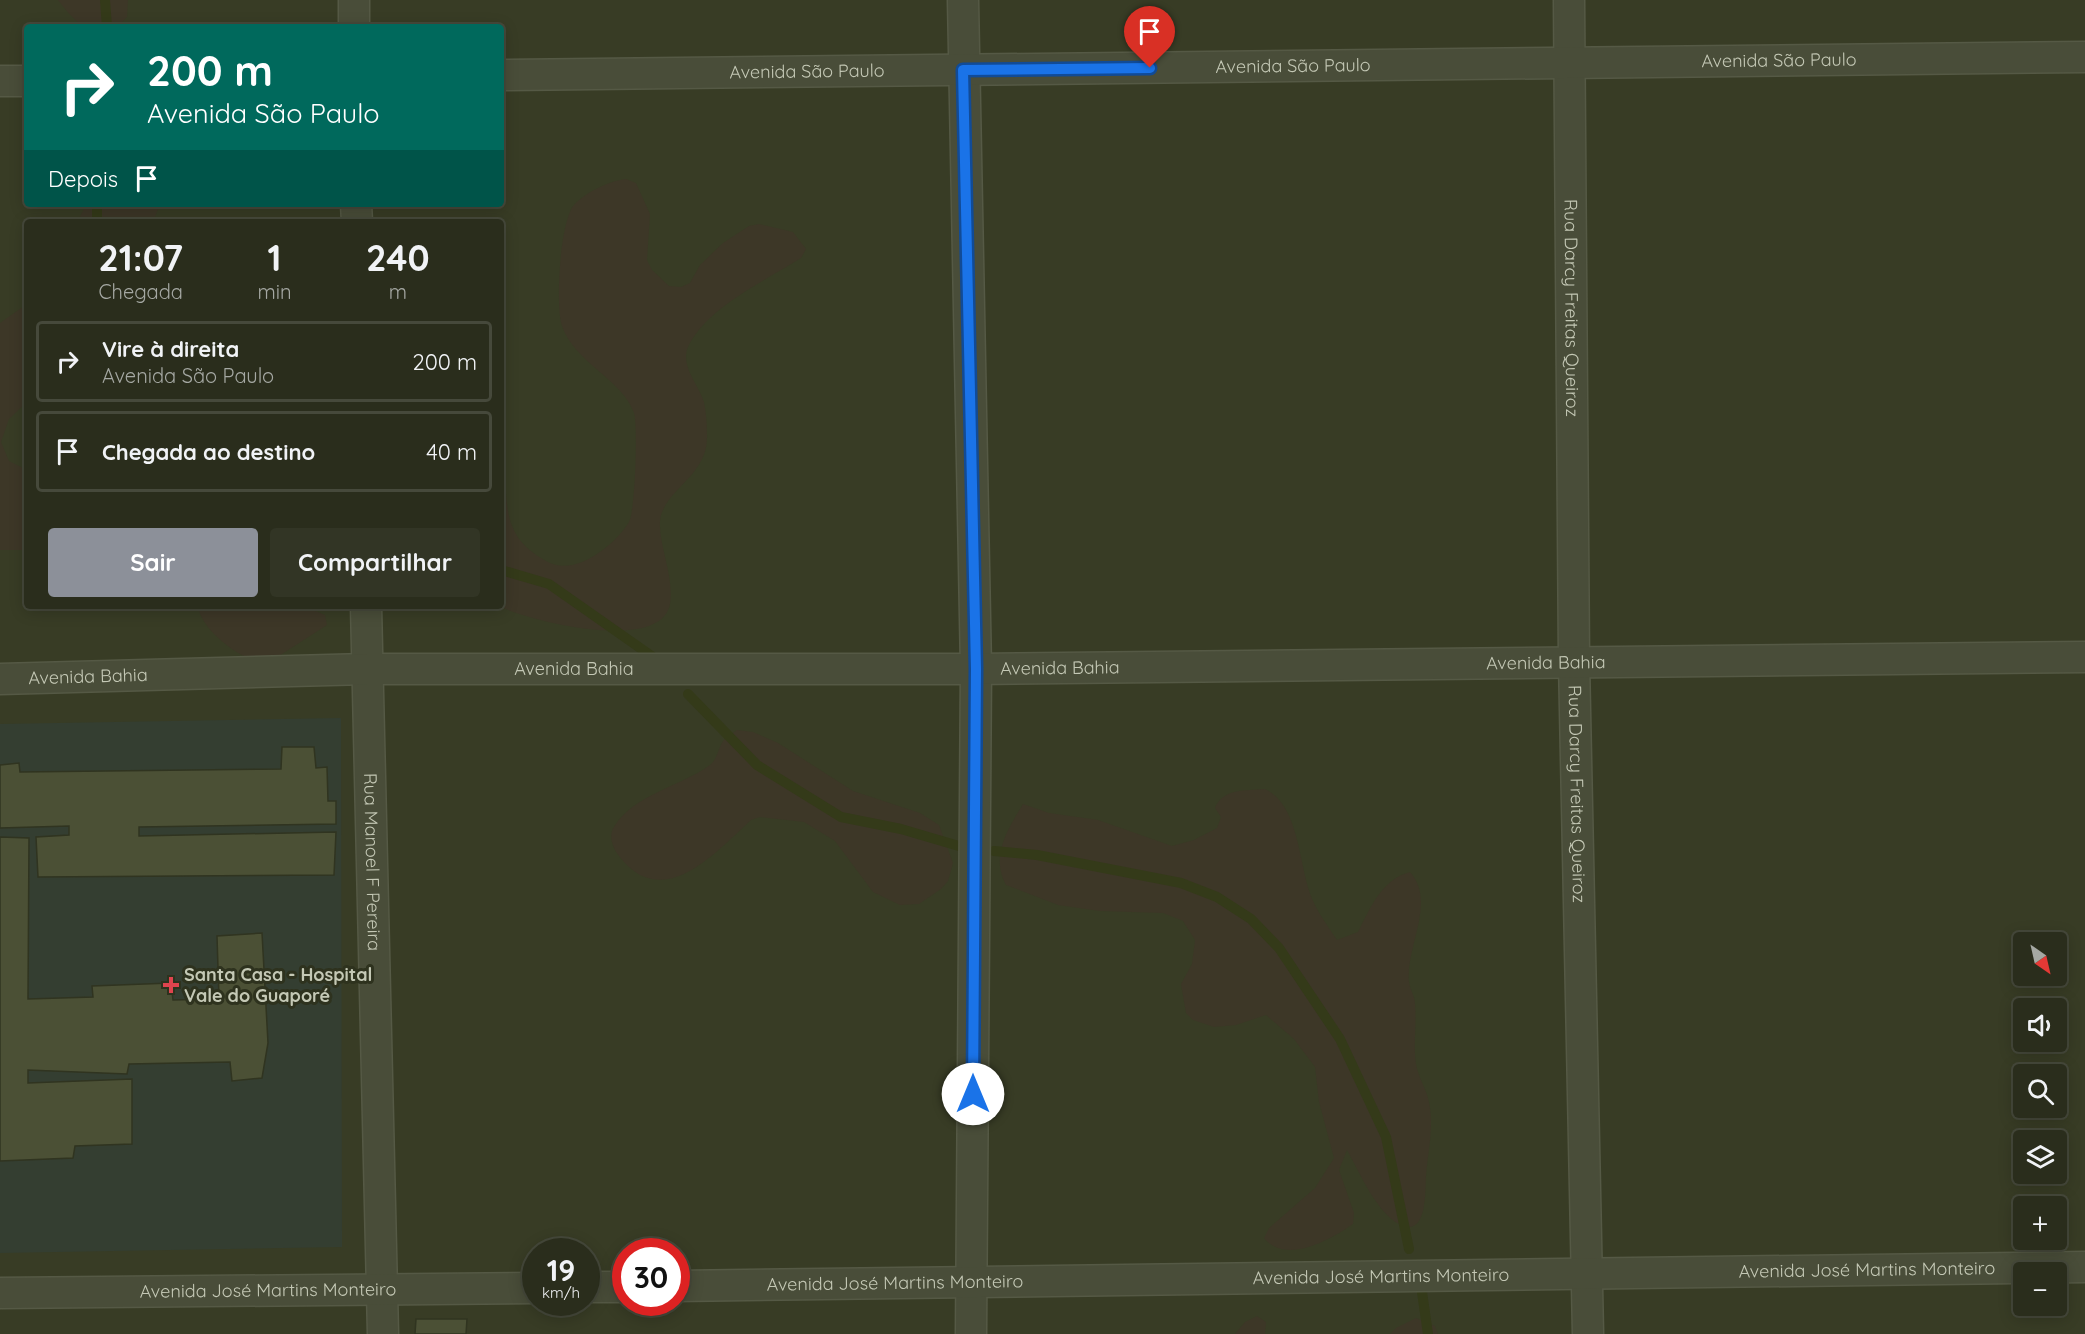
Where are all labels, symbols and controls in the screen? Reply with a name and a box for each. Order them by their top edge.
pin [1124,6,1175,68]
icon: arrive [1133,15,1166,48]
text: 200 m [147,44,273,97]
icon: right [48,48,126,126]
street label: Avenida São Paulo [1701,48,1857,72]
street label: Avenida São Paulo [1215,53,1371,78]
street label: Avenida São Paulo [729,59,885,83]
text: Avenida São Paulo [147,96,379,130]
icon: arrive [130,162,163,195]
text: Depois [48,165,118,193]
street label: Rua Darcy Freitas Queiroz [1560,199,1584,417]
text: 21:07 [98,235,183,280]
text: 1 [267,235,281,280]
text: 240 [366,235,430,280]
text: Chegada [99,279,183,304]
text: min [257,279,292,304]
text: m [389,279,407,304]
text: Vire à direita [102,335,239,363]
icon: right [51,345,84,378]
text: 200 m [413,348,477,376]
text: Avenida São Paulo [102,363,274,388]
icon: arrive [51,435,84,468]
text: Chegada ao destino [102,438,315,466]
text: 40 m [426,438,477,466]
button: Sair [48,528,258,597]
button: Compartilhar [270,528,480,597]
street label: Avenida Bahia [1486,650,1606,674]
street label: Avenida Bahia [1000,655,1120,680]
street label: Avenida Bahia [514,657,634,680]
street label: Avenida Bahia [28,663,148,689]
street label: Rua Darcy Freitas Queiroz [1563,685,1591,903]
street label: Rua Manoel F Pereira [359,772,386,951]
north arrow [2013,932,2067,986]
map controls [2013,932,2067,1316]
place label: Santa Casa - Hospital Vale do Guaporé [184,963,372,1007]
marker: Santa Casa - Hospital Vale do Guaporé [162,976,180,994]
button: sound [2013,998,2067,1052]
position arrow [941,1062,1005,1126]
button: search [2013,1064,2067,1118]
button: layers [2013,1130,2067,1184]
button: + [2013,1196,2067,1250]
speed limit sign: 30 [612,1238,690,1316]
text: 19 [547,1251,575,1289]
street label: Avenida José Martins Monteiro [1738,1256,1995,1283]
button: − [2013,1262,2067,1316]
street label: Avenida José Martins Monteiro [1252,1263,1509,1289]
street label: Avenida José Martins Monteiro [767,1269,1023,1296]
street label: Avenida José Martins Monteiro [140,1277,396,1303]
text: km/h [542,1283,580,1302]

